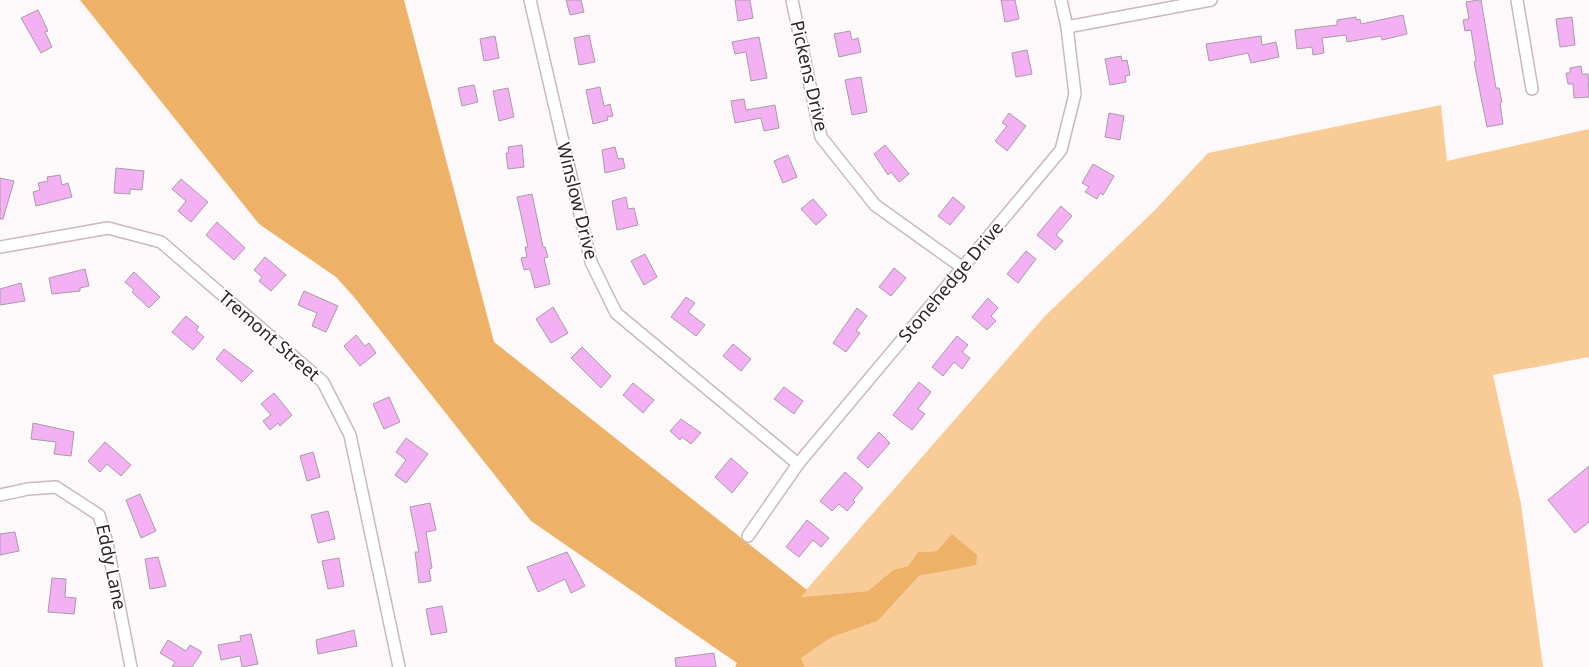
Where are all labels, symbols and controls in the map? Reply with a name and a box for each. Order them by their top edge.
street label: Pickens Drive [786,18,834,133]
street label: Winslow Drive [552,140,604,262]
street label: Stonehedge Drive [892,216,1008,347]
street label: Tremont Street [214,285,326,386]
street label: Eddy Lane [91,522,133,612]

